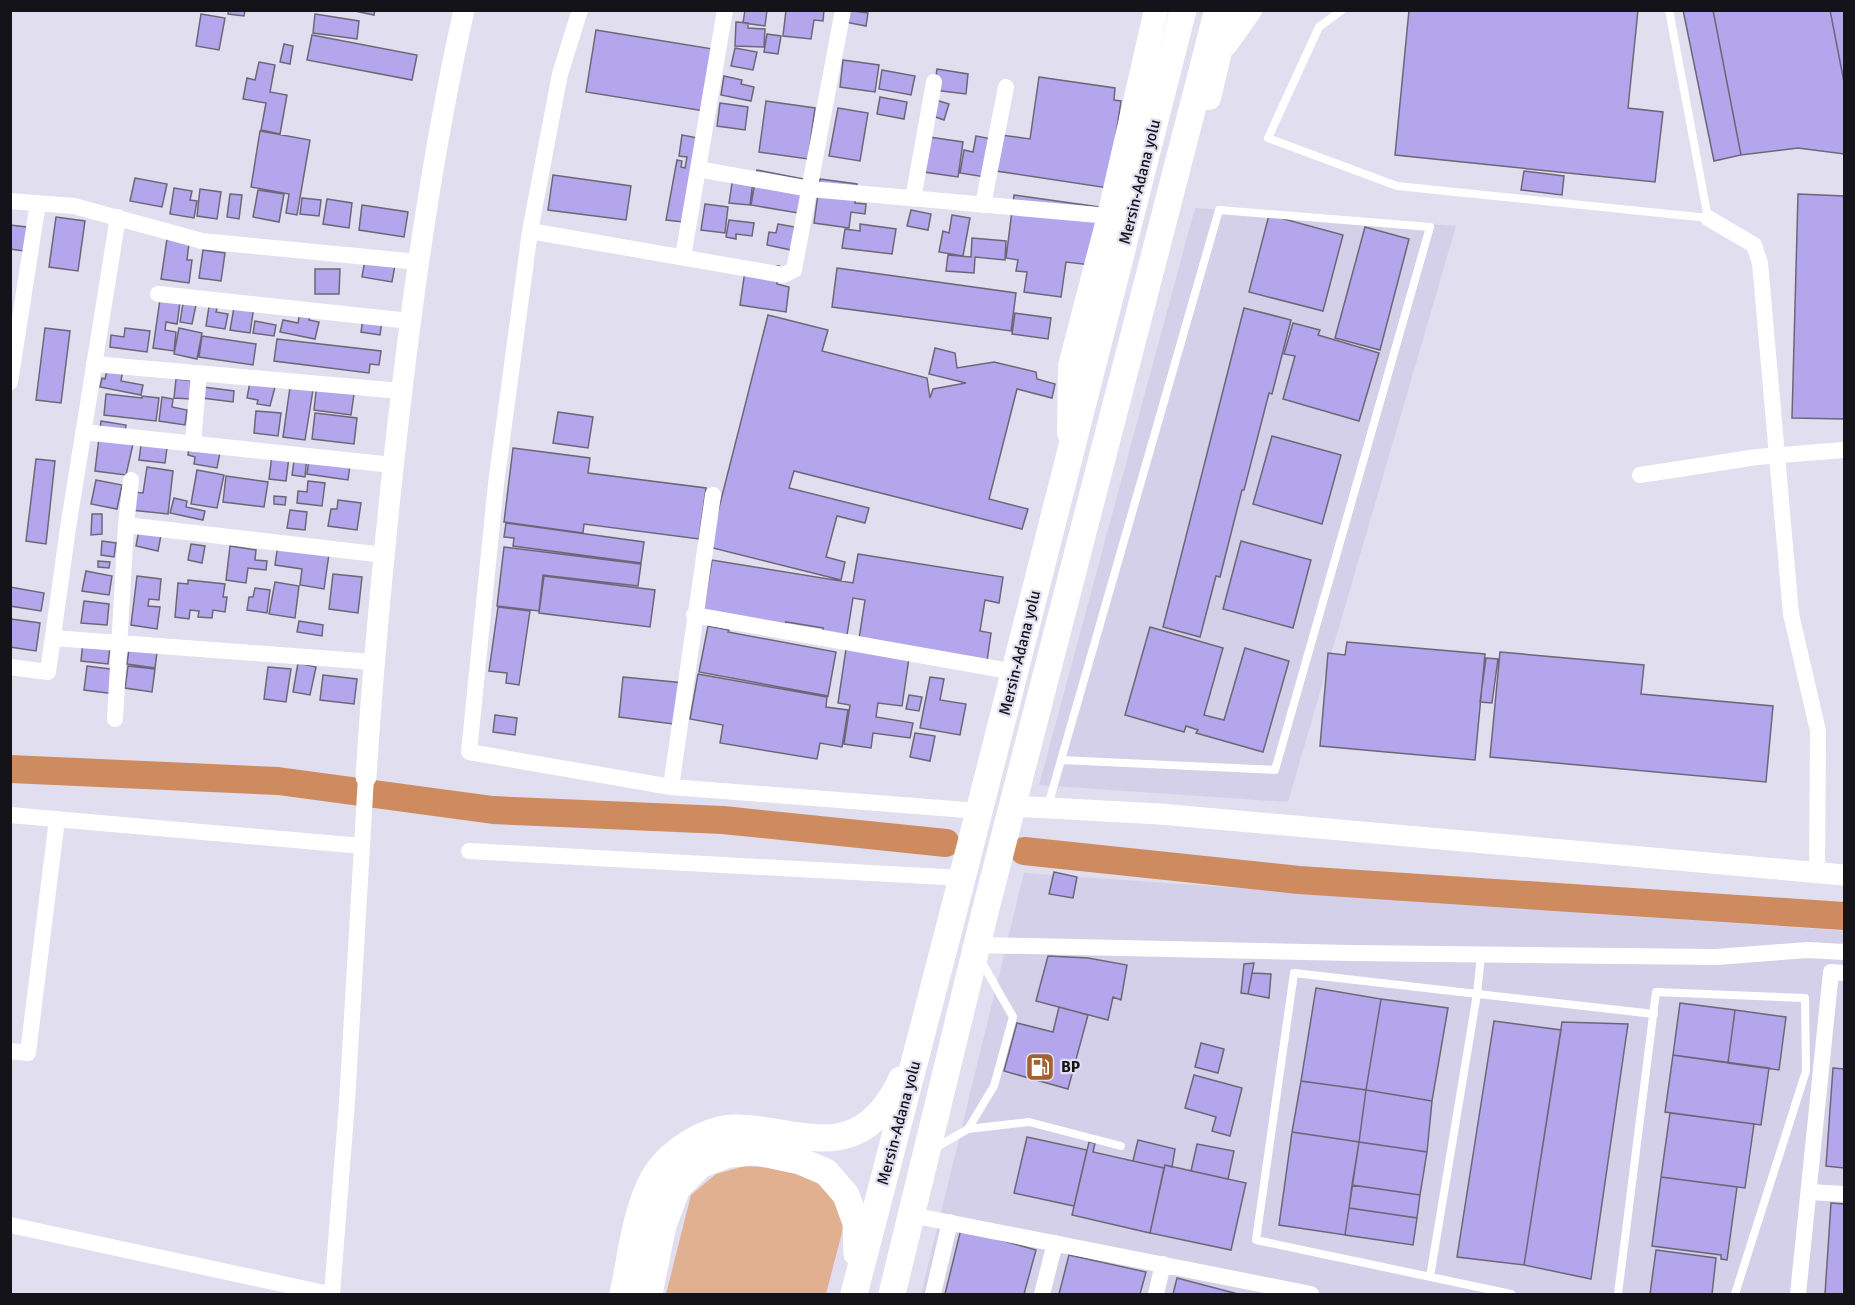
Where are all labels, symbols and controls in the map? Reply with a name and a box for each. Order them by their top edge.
street label: Mersin-Adana yolu [1115,117,1165,247]
street label: Mersin-Adana yolu [995,588,1045,718]
fuel station icon: BP [1024,1051,1056,1083]
place label: BP [1061,1057,1080,1077]
street label: Mersin-Adana yolu [873,1059,925,1187]

